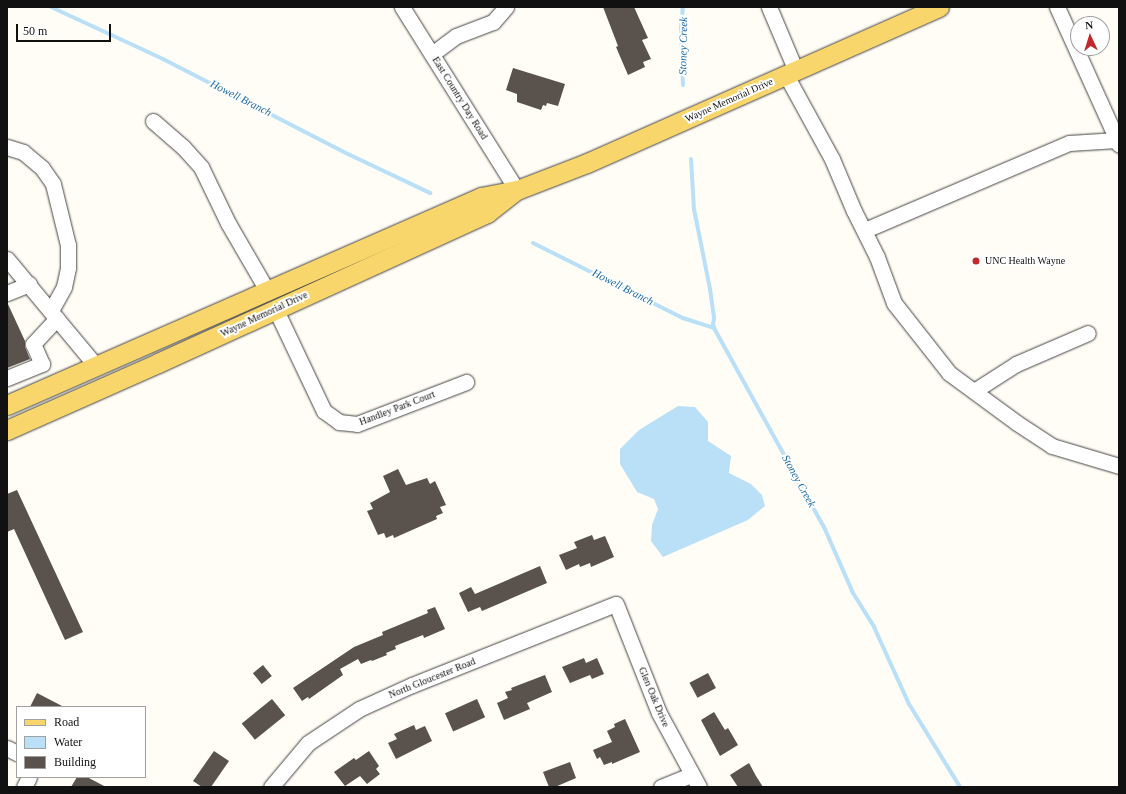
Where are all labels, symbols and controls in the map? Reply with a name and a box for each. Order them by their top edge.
scale bar [18,16,113,42]
north arrow [1070,16,1110,56]
water label: Stoney Creek [676,17,690,75]
text: N [1085,19,1094,31]
text: 50 m [23,24,47,38]
street label: East Country Day Road [430,54,490,142]
street label: Wayne Memorial Drive [683,75,775,125]
water label: Howell Branch [208,77,274,119]
marker: UNC Health Wayne [970,255,982,267]
place label: UNC Health Wayne [985,255,1065,267]
water label: Howell Branch [590,266,656,308]
street label: Wayne Memorial Drive [219,289,309,339]
street label: Handley Park Court [358,388,436,428]
water label: Stoney Creek [779,452,819,510]
street label: North Gloucester Road [387,655,477,701]
street label: Glen Oak Drive [636,665,672,729]
legend [16,706,146,778]
text: Road [54,715,79,729]
text: Water [54,735,82,749]
text: Building [54,755,96,769]

